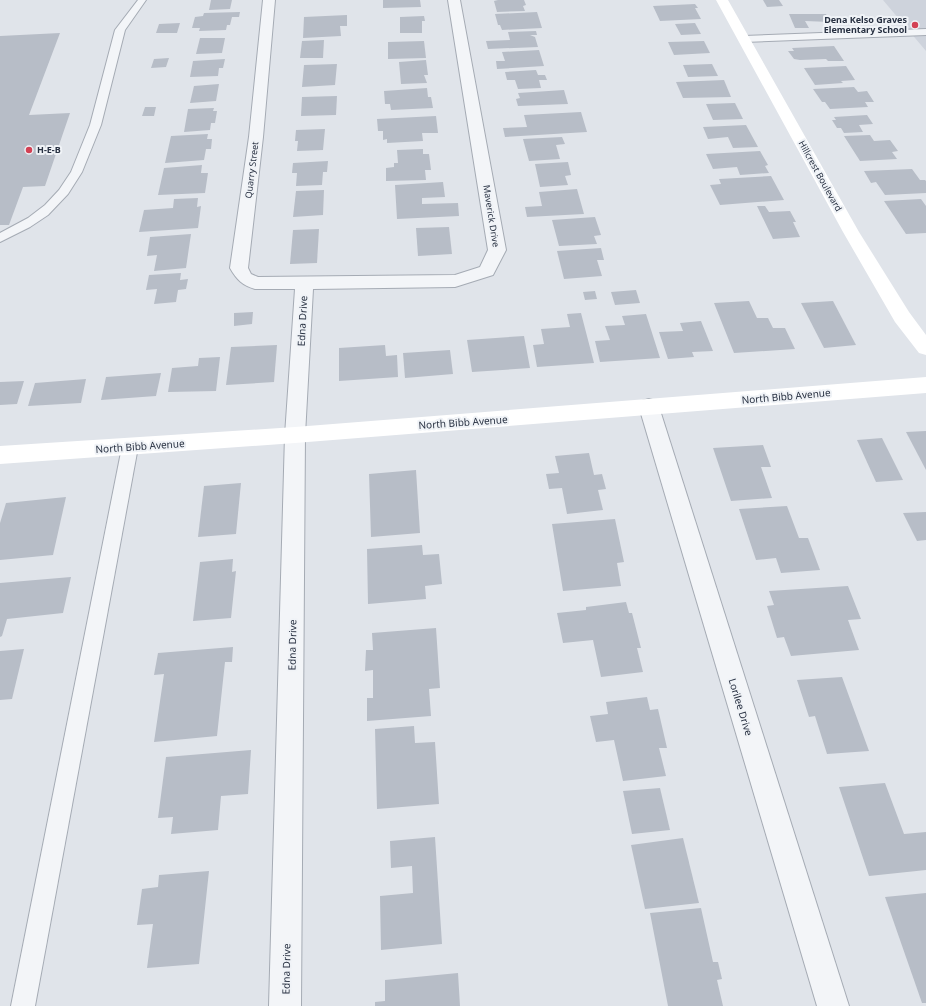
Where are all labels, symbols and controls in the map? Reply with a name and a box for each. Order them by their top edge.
place label: Dena Kelso Graves Elementary School [824,13,907,36]
marker: Dena Kelso Graves Elementary School [910,20,920,30]
street label: Hillcrest Boulevard [796,138,845,214]
street label: Quarry Street [242,140,262,199]
place label: H-E-B [37,143,61,156]
marker: H-E-B [24,145,34,155]
street label: Maverick Drive [480,184,503,248]
street label: Edna Drive [294,295,310,347]
street label: North Bibb Avenue [741,385,831,407]
street label: North Bibb Avenue [418,412,508,432]
street label: North Bibb Avenue [95,436,185,456]
street label: Edna Drive [285,619,299,671]
street label: Lorilee Drive [726,677,756,738]
street label: Edna Drive [279,943,293,995]

